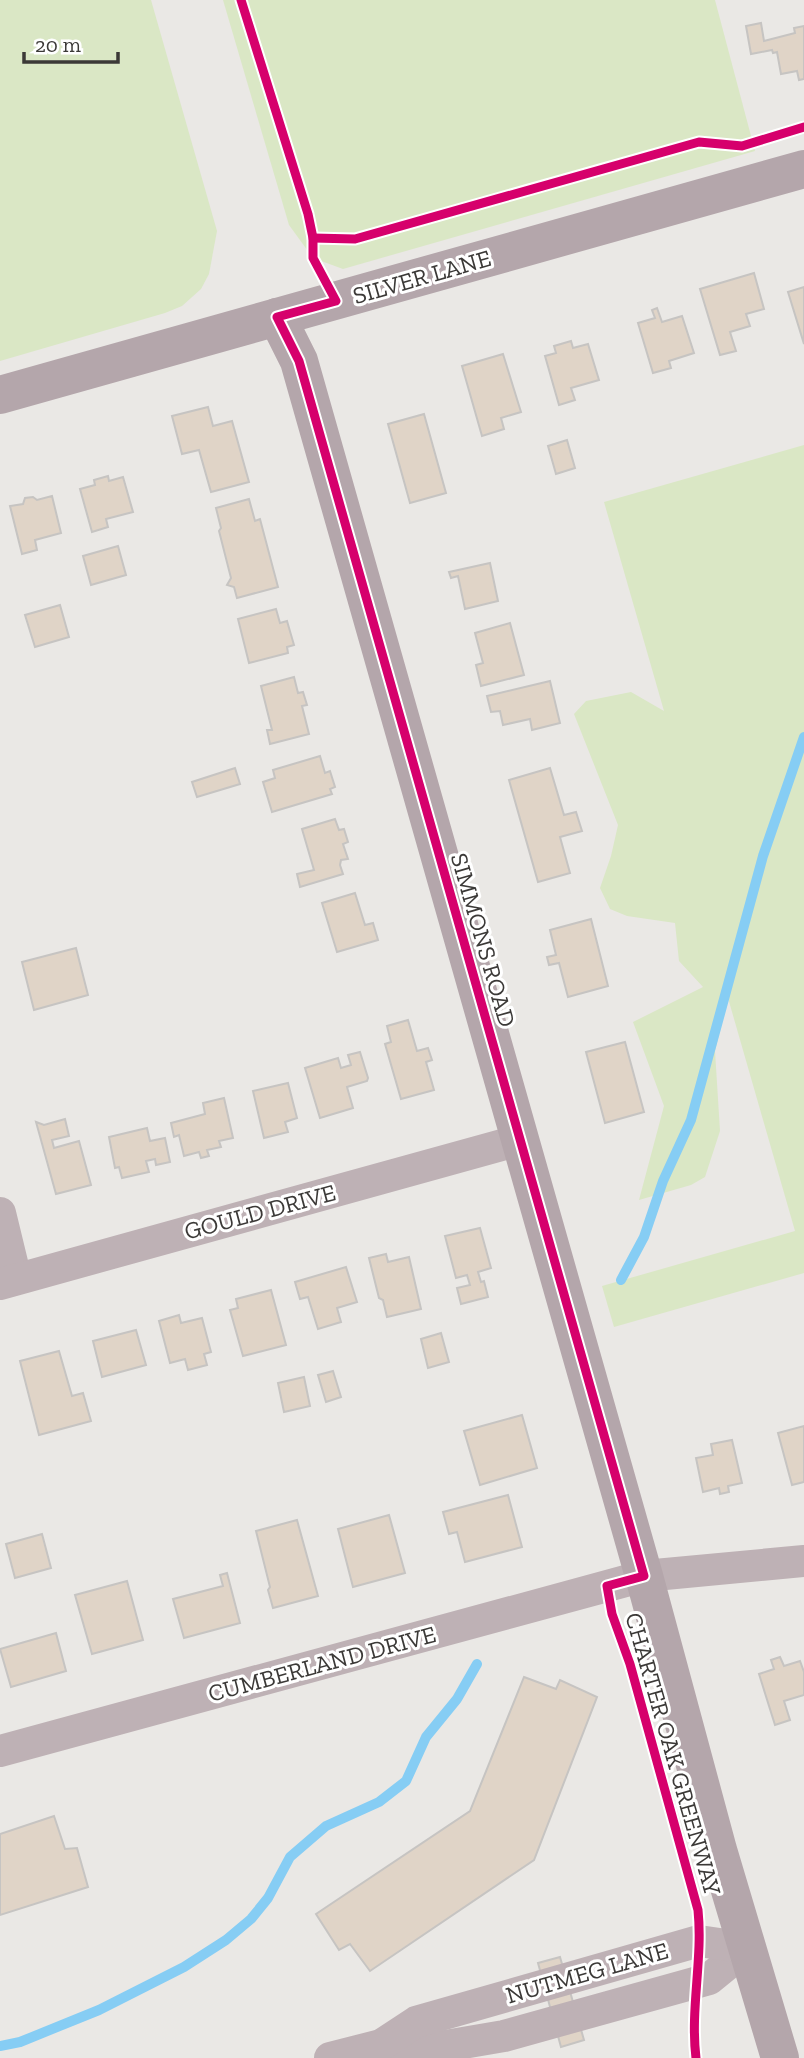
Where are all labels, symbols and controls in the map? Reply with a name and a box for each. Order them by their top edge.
scale bar [24,21,119,65]
text: 20 m [35,32,81,57]
street label: SILVER LANE [349,243,494,310]
street label: SIMMONS ROAD [445,850,522,1030]
street label: GOULD DRIVE [181,1177,339,1246]
street label: CHARTER OAK GREENWAY [619,1609,728,1899]
street label: CUMBERLAND DRIVE [205,1619,439,1708]
street label: NUTMEG LANE [502,1935,671,2010]

